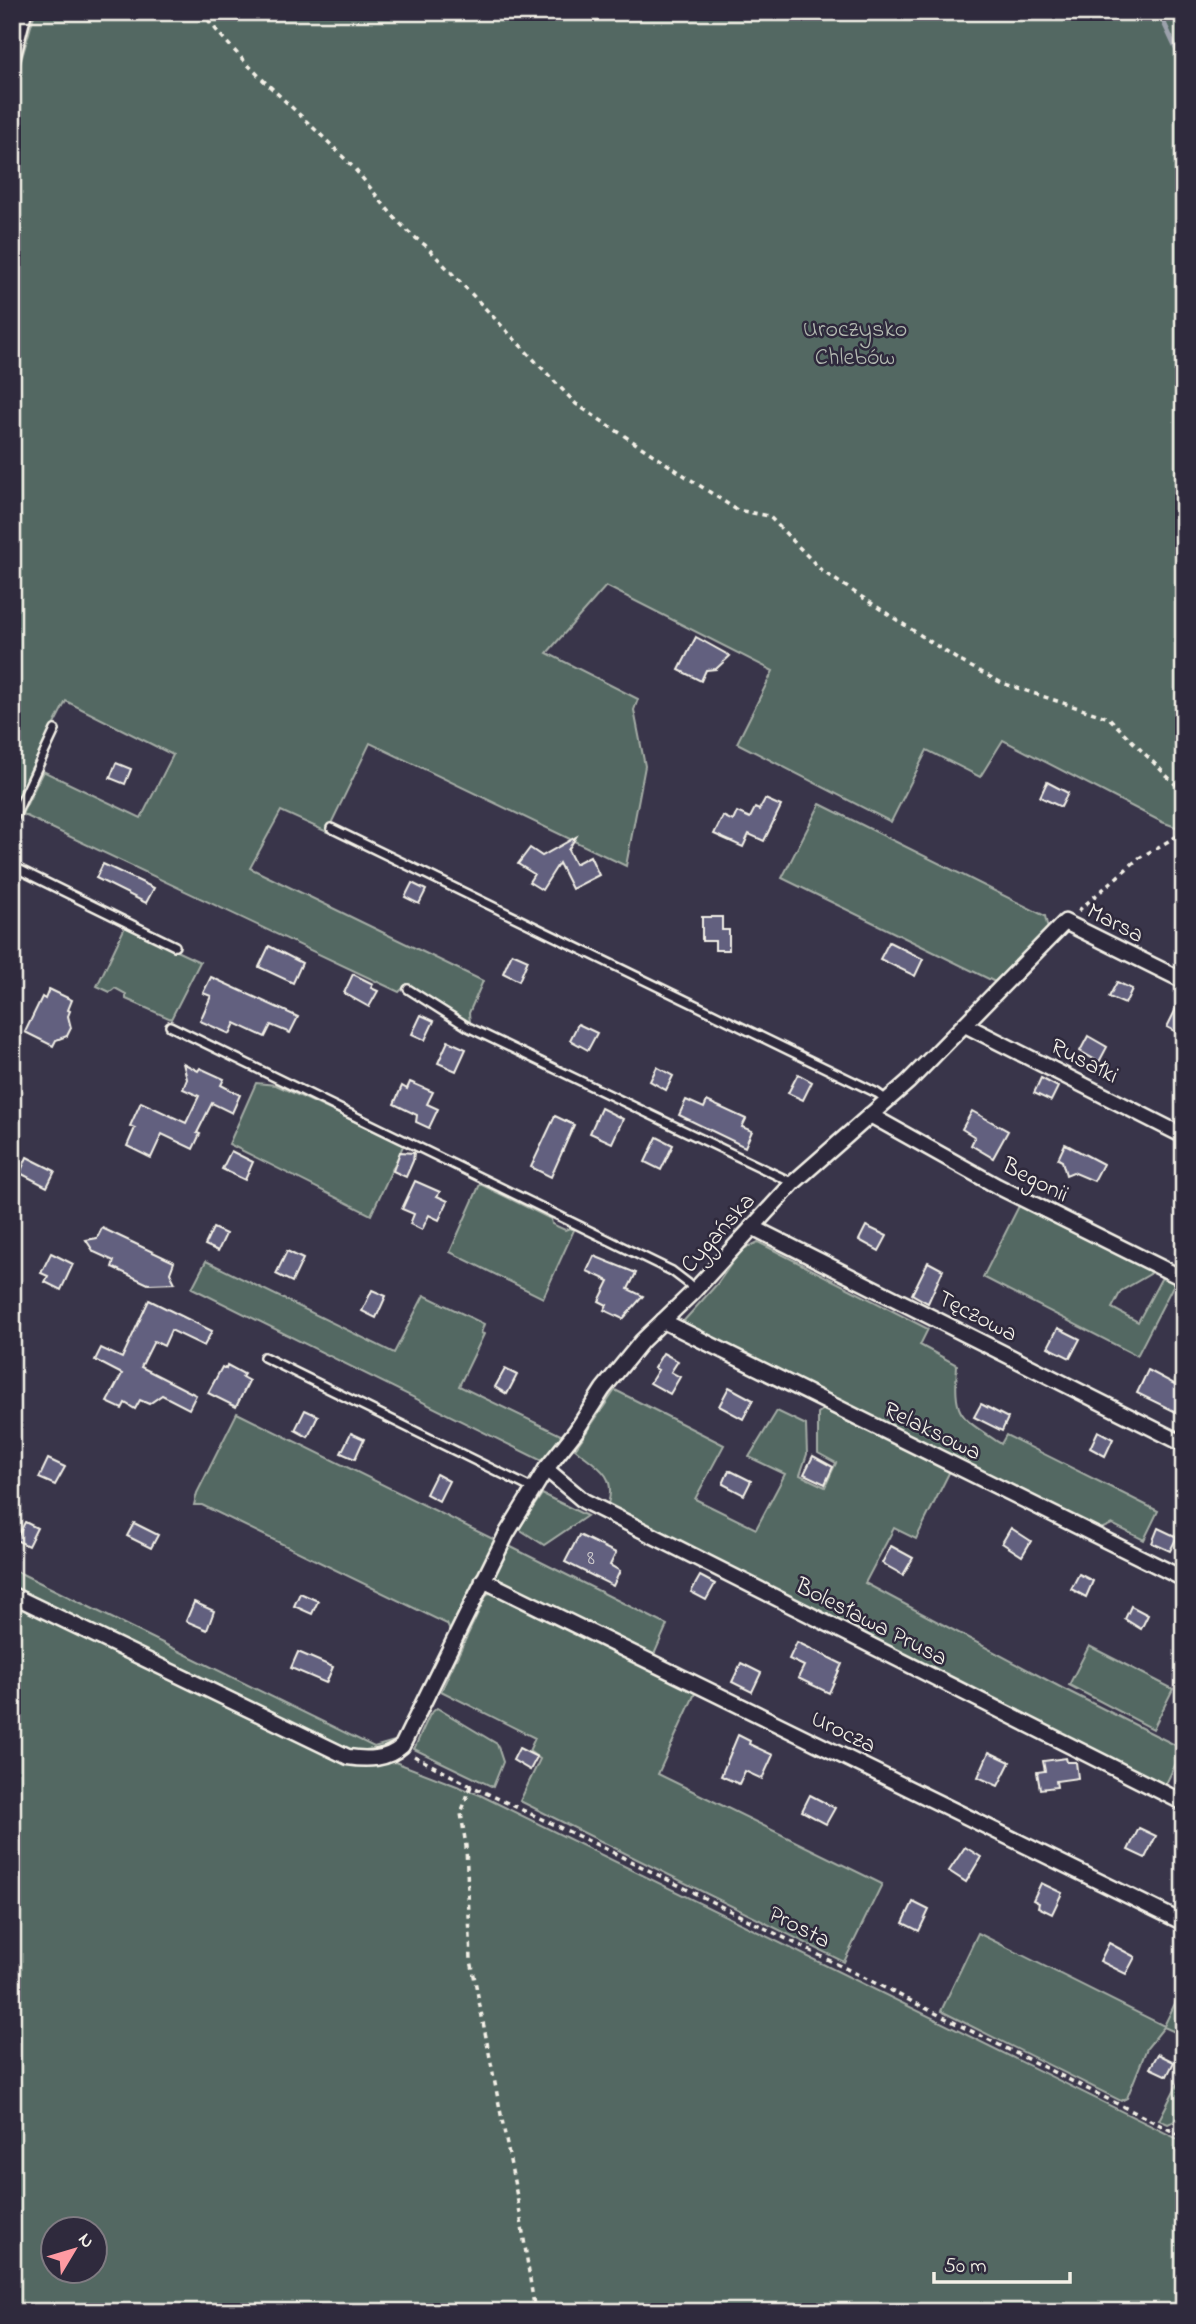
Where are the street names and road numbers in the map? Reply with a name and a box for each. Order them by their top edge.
street label: Marsa [1080,895,1150,953]
street label: Rusałki [1044,1030,1124,1094]
street label: Begonii [995,1149,1074,1213]
street label: Cygańska [673,1186,765,1282]
street label: Tęczowa [931,1282,1023,1352]
street label: Relaksowa [877,1394,987,1471]
street label: Bolesława Prusa [788,1569,953,1677]
street label: Urocza [804,1702,881,1764]
street label: Prosta [762,1898,836,1959]

